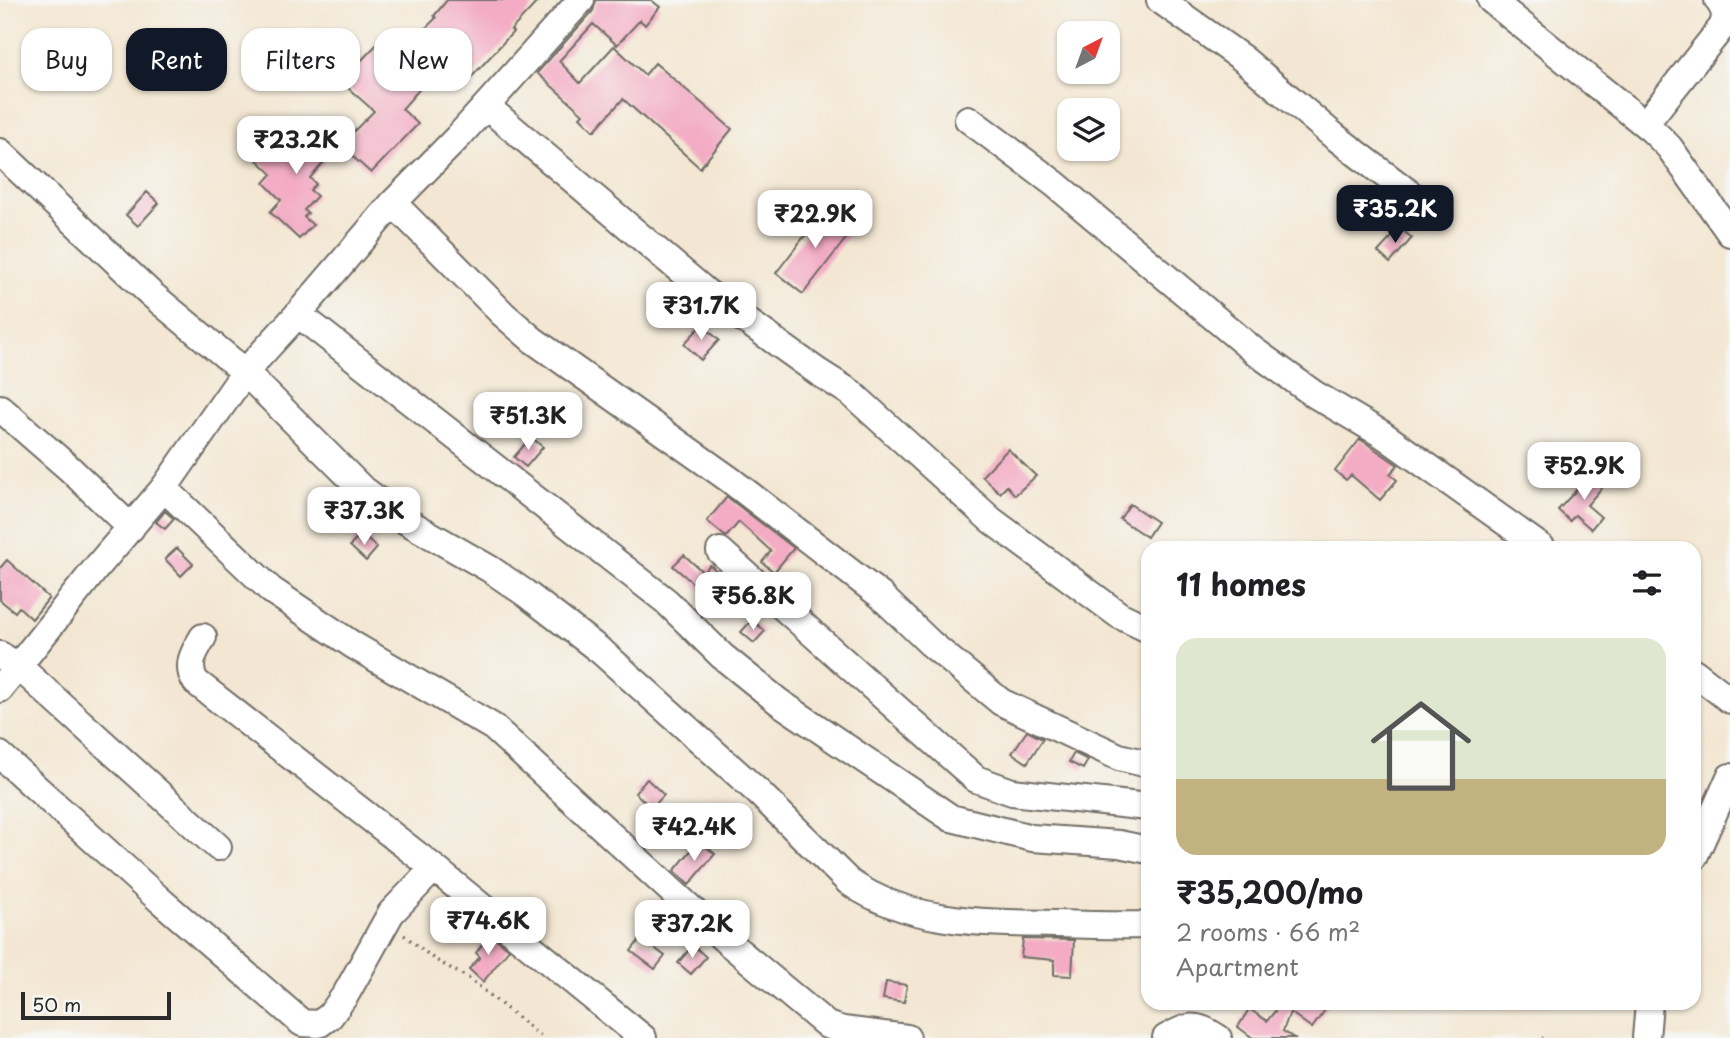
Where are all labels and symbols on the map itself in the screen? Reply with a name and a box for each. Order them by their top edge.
north arrow [1057,21,1120,84]
pin: ₹23.2K [239,116,353,176]
pin: ₹35.2K [1338,186,1452,245]
pin: ₹22.9K [758,190,872,250]
pin: ₹31.7K [644,282,758,342]
pin: ₹51.3K [471,392,585,452]
pin: ₹52.9K [1527,442,1641,502]
pin: ₹37.3K [307,488,421,547]
pin: ₹56.8K [696,572,810,632]
pin: ₹42.4K [637,804,751,863]
pin: ₹74.6K [431,898,545,957]
pin: ₹37.2K [635,900,749,960]
scale bar [21,989,172,1021]

